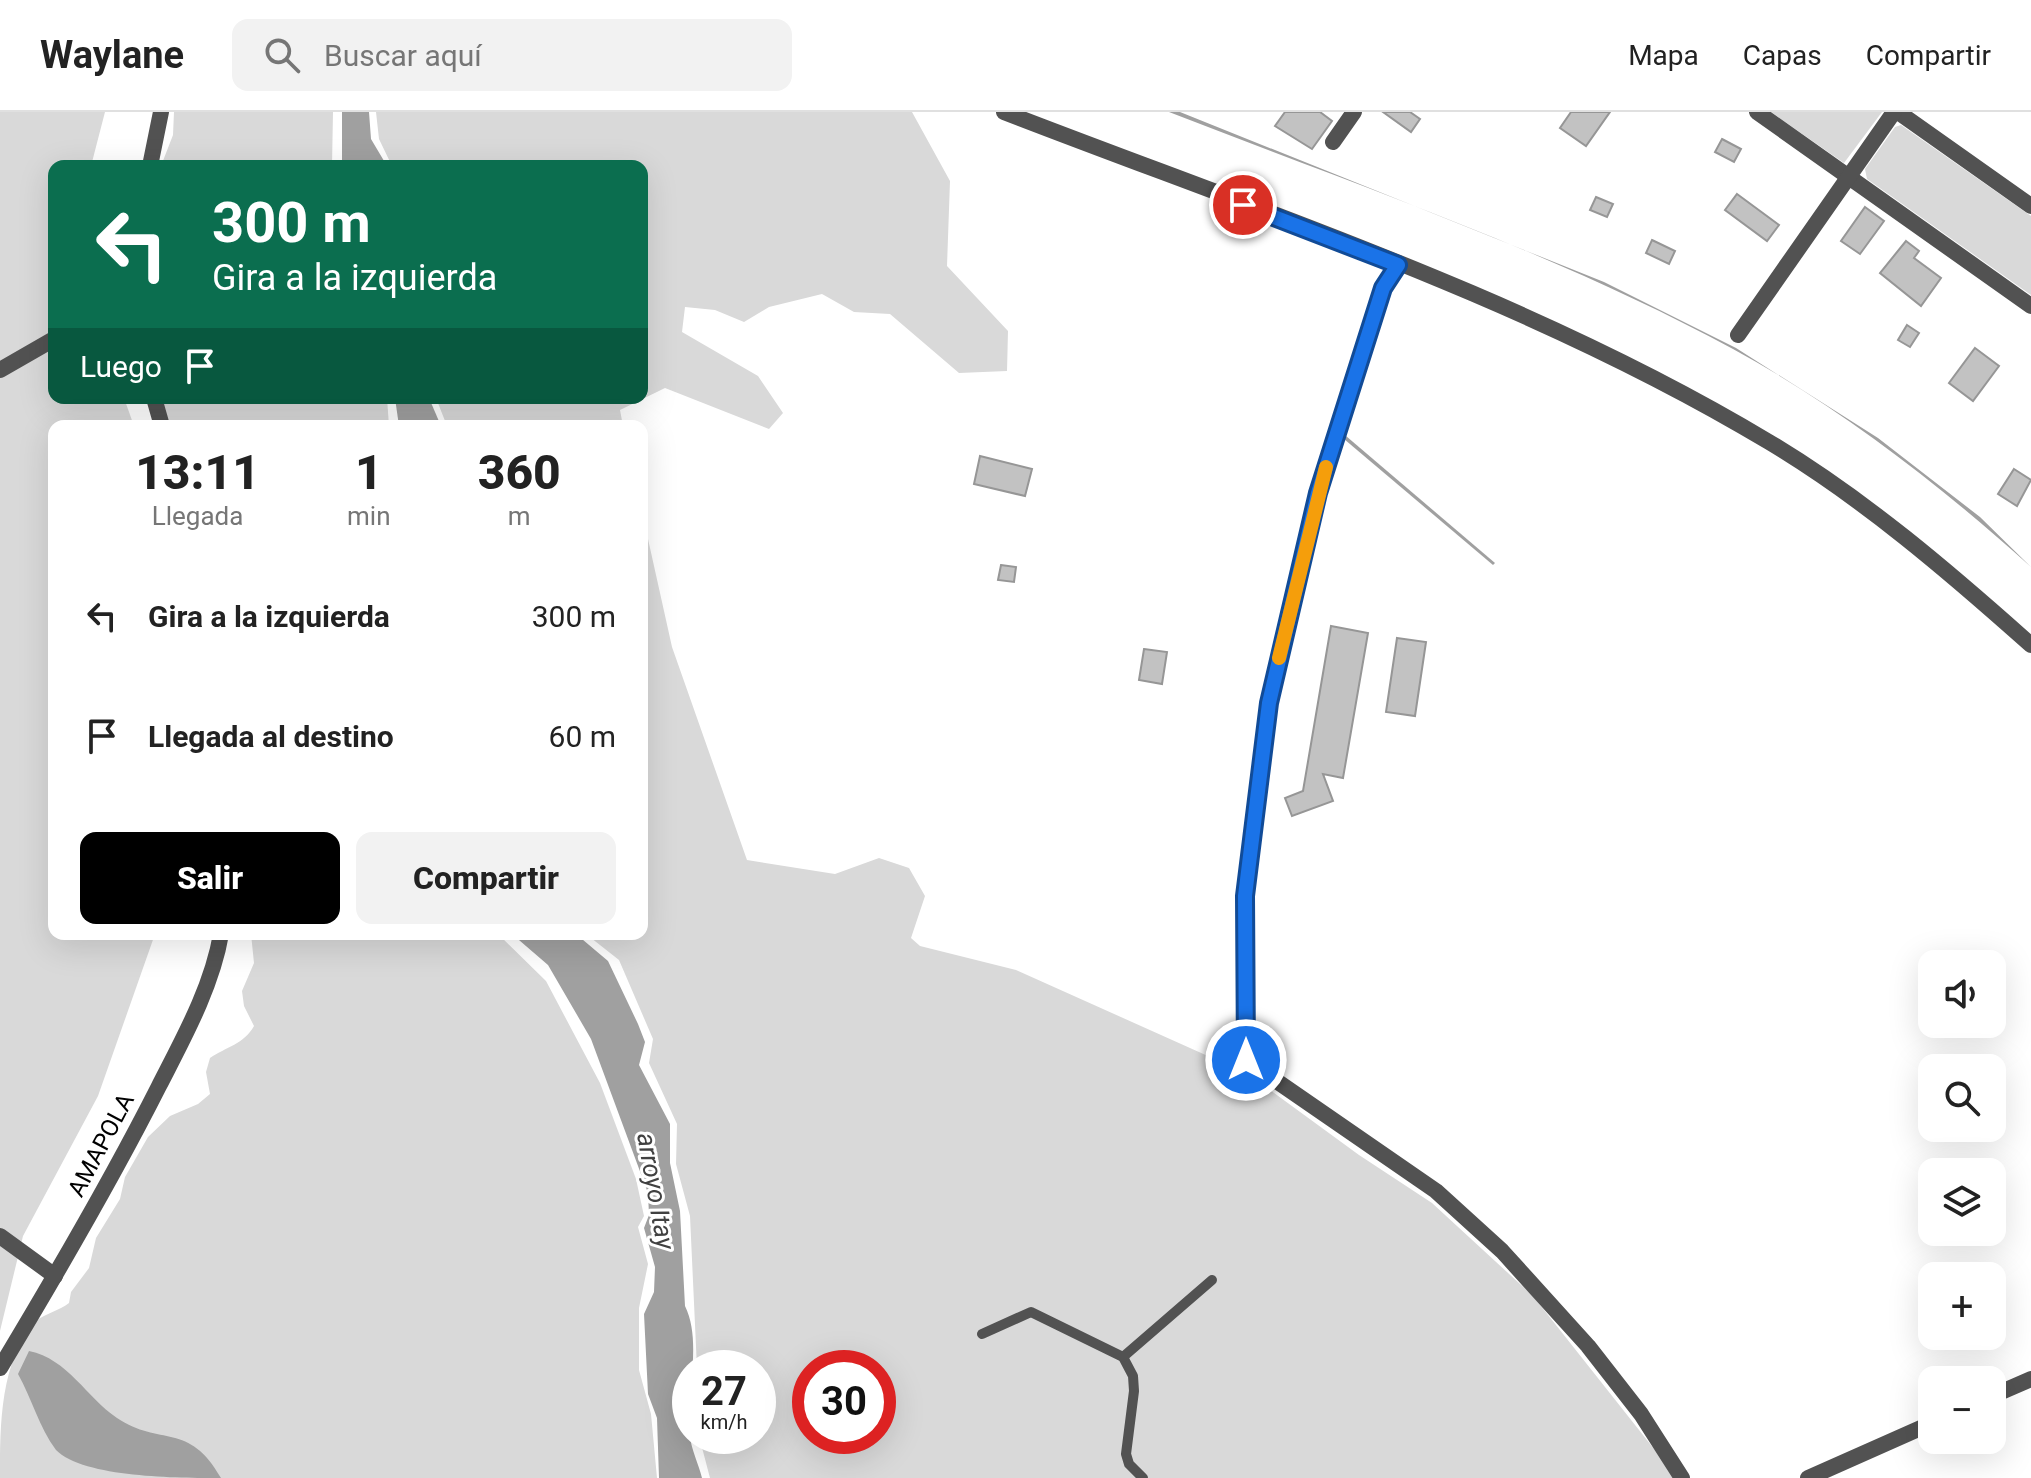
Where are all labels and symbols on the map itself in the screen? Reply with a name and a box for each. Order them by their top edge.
pin [1209,171,1277,239]
position arrow [1204,1018,1288,1102]
street label: AMAPOLA [62,1088,140,1201]
water label: arroyo Itay [631,1130,681,1253]
speed limit sign: 30 [792,1350,896,1454]

